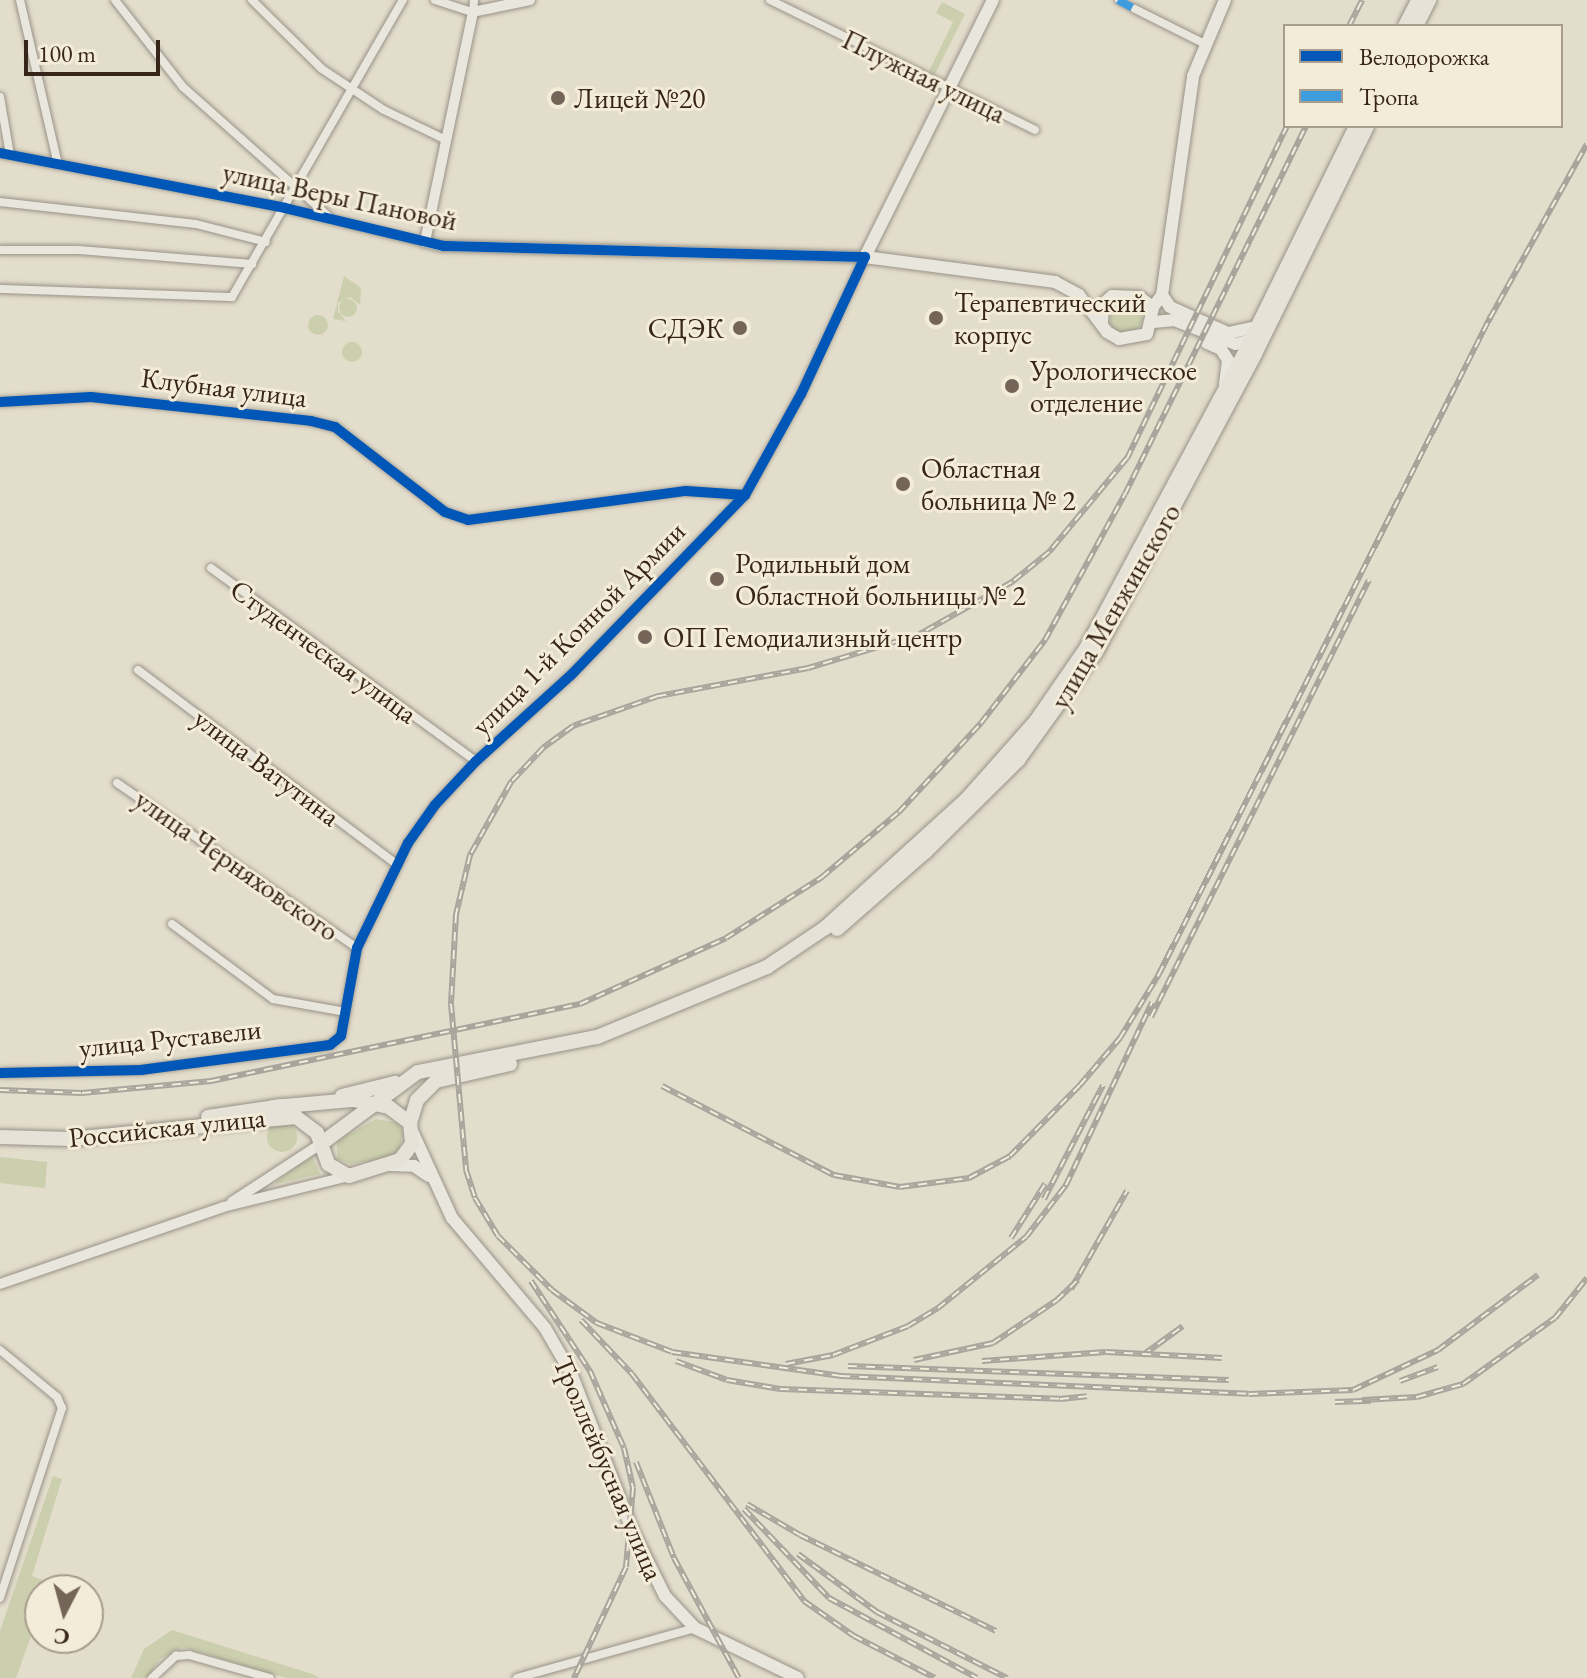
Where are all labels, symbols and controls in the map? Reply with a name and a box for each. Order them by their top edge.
street label: Плужная улица [837,22,1011,130]
scale bar [28,24,164,74]
legend [1283,24,1563,128]
text: 100 m [38,38,96,69]
text: Велодорожка [1359,41,1489,72]
place label: Лицей №20 [574,81,706,115]
text: Тропа [1359,81,1419,112]
marker: Лицей №20 [549,89,567,107]
street label: улица Веры Пановой [220,155,460,237]
place label: Терапевтический корпус [954,285,1146,351]
marker: Терапевтический корпус [925,307,947,329]
place label: СДЭК [648,311,724,345]
marker: СДЭК [731,319,749,337]
place label: Урологическое отделение [1030,353,1197,419]
street label: Клубная улица [139,360,309,414]
marker: Урологическое отделение [1001,375,1023,397]
place label: Областная больница № 2 [921,451,1076,517]
marker: Областная больница № 2 [892,473,914,495]
street label: улица Менжинского [1043,497,1187,715]
street label: улица 1-й Конной Армии [464,514,692,742]
place label: Родильный дом Областной больницы № 2 [735,546,1026,612]
marker: Родильный дом Областной больницы № 2 [706,568,728,590]
street label: Студенческая улица [224,572,424,730]
place label: ОП Гемодиализный центр [663,620,962,654]
marker: ОП Гемодиализный центр [634,626,656,648]
street label: улица Ватутина [187,701,347,833]
street label: улица Черняховского [129,782,345,948]
street label: улица Руставели [77,1012,263,1064]
street label: Российская улица [67,1100,267,1154]
street label: Троллейбусная улица [547,1351,671,1585]
north arrow [24,1574,104,1654]
text: С [52,1621,71,1652]

